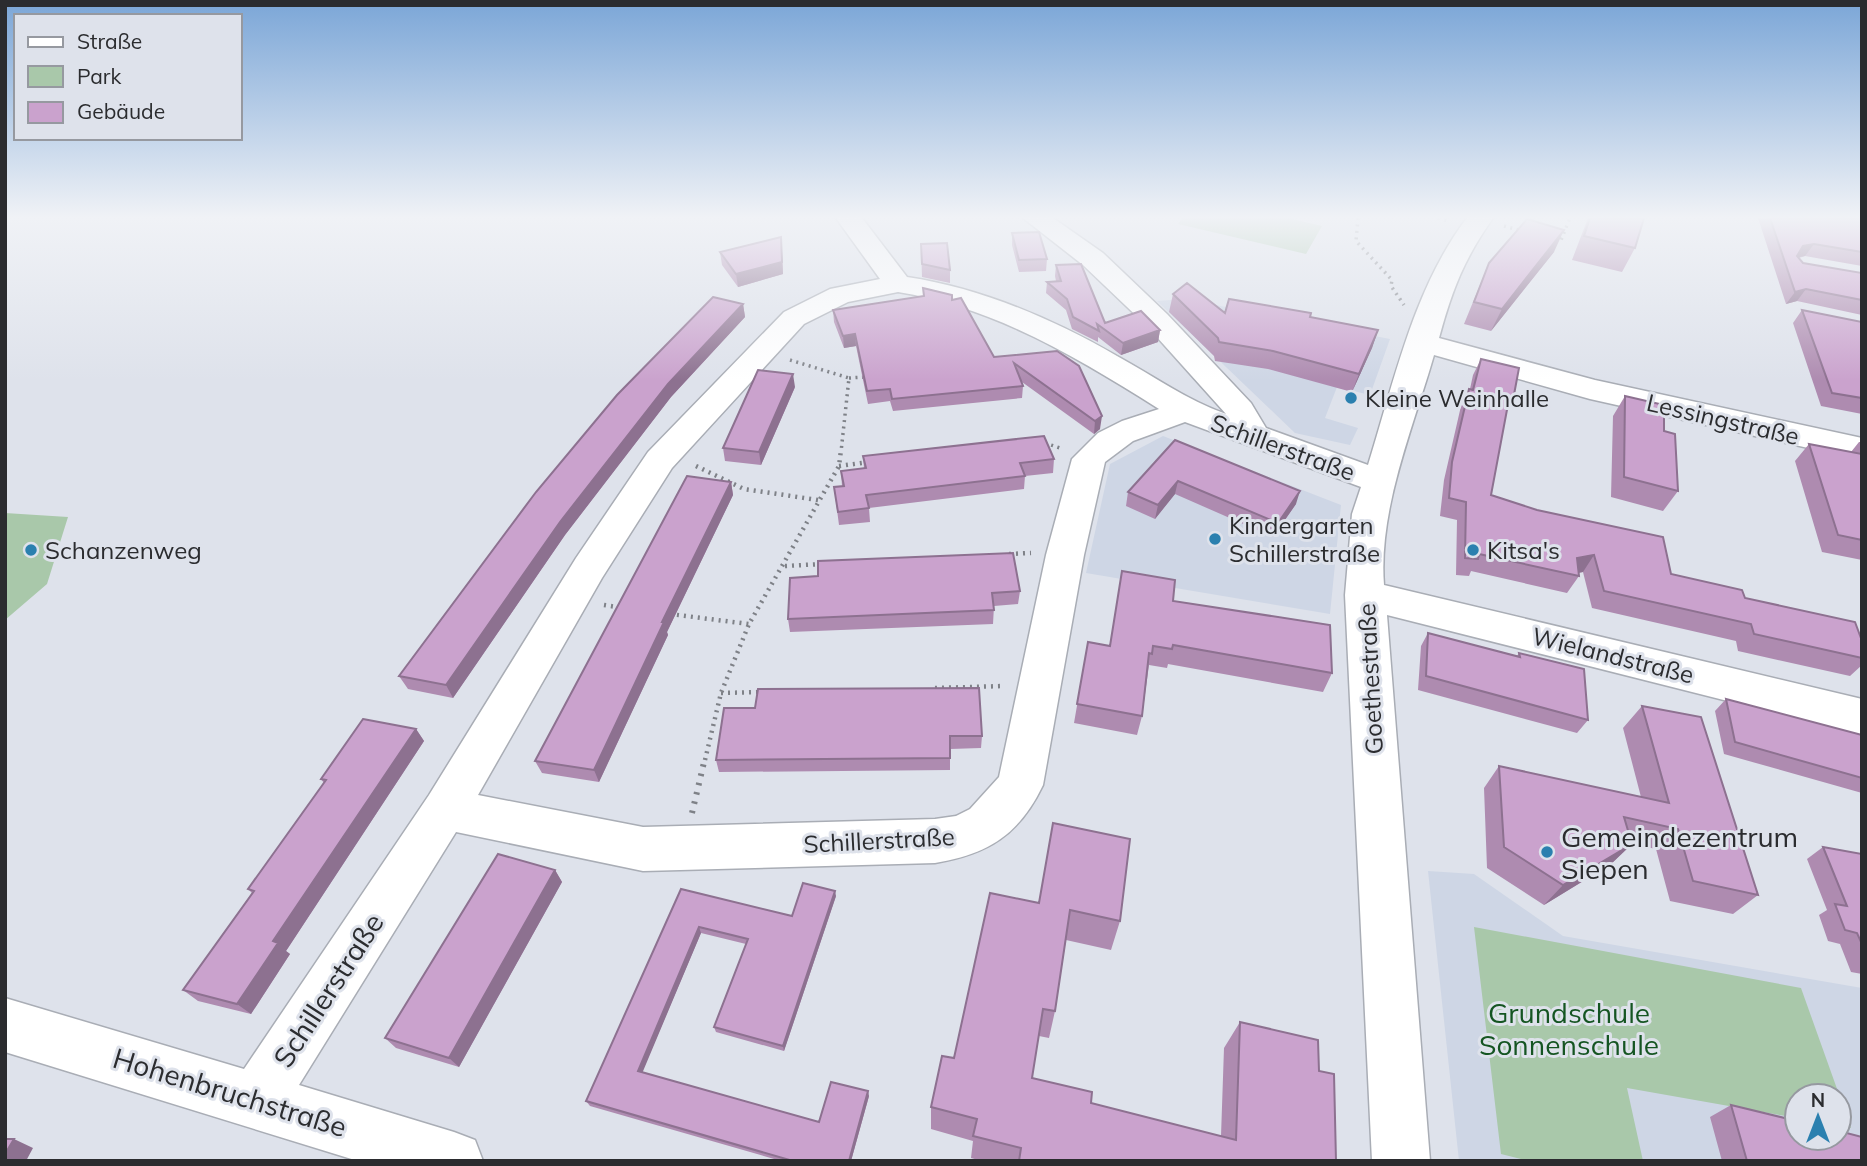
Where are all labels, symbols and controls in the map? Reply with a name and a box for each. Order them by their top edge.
legend [14,14,242,140]
text: Straße [77,28,142,54]
text: Park [77,63,121,89]
text: Gebäude [77,98,165,124]
place label: Kleine Weinhalle [1365,383,1549,413]
street label: Lessingstraße [1644,387,1802,451]
marker: Kleine Weinhalle [1343,390,1359,406]
street label: Schillerstraße [1207,407,1359,487]
place label: Kindergarten Schillerstraße [1229,510,1380,568]
marker: Kindergarten Schillerstraße [1207,531,1223,547]
place label: Schanzenweg [45,535,202,565]
place label: Kitsa's [1487,535,1560,565]
marker: Schanzenweg [23,542,39,558]
marker: Kitsa's [1465,542,1481,558]
street label: Goethestraße [1351,603,1389,755]
street label: Wielandstraße [1529,620,1697,690]
place label: Gemeindezentrum Siepen [1561,819,1798,886]
street label: Schillerstraße [803,821,955,859]
marker: Gemeindezentrum Siepen [1539,844,1555,860]
street label: Schillerstraße [265,907,391,1073]
park label: Grundschule Sonnenschule [1479,995,1659,1062]
street label: Hohenbruchstraße [109,1040,351,1144]
north arrow [1783,1082,1853,1152]
text: N [1811,1088,1825,1112]

